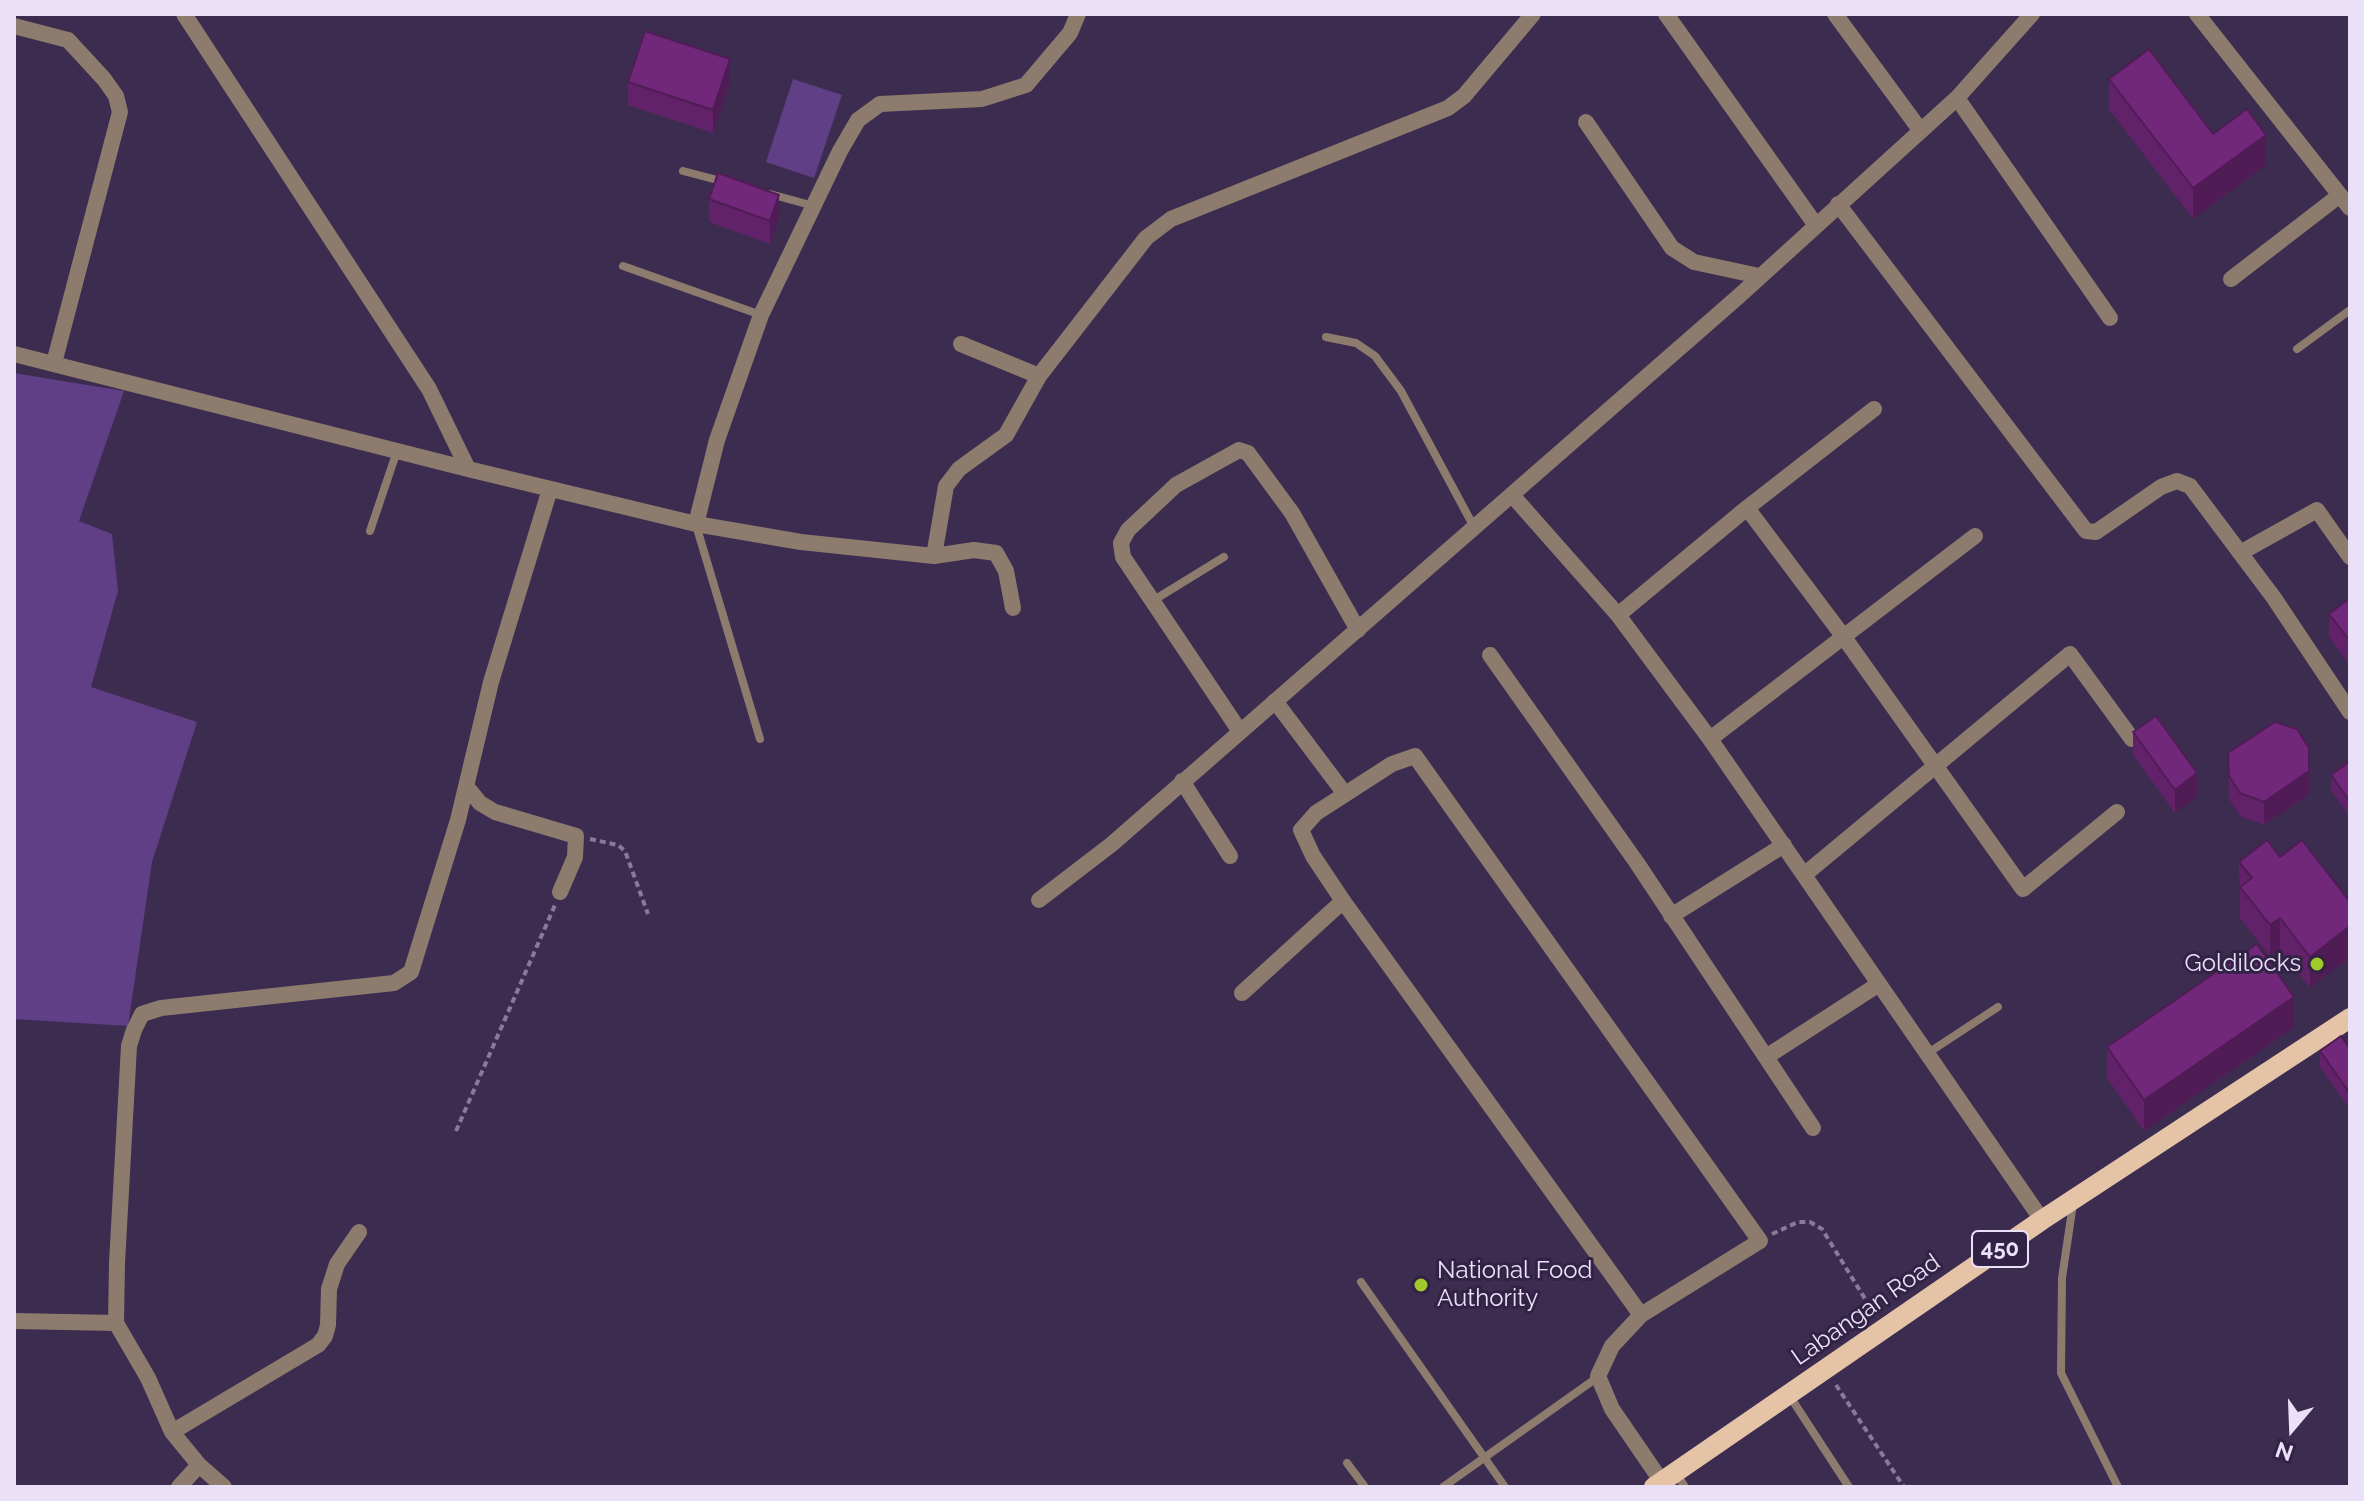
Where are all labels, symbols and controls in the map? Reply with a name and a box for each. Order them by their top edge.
place label: Goldilocks [2185,950,2301,978]
marker: Goldilocks [2308,955,2326,973]
road number: 450 [1972,1231,2028,1267]
street label: Labangan Road [1786,1248,1946,1372]
place label: National Food Authority [1437,1257,1593,1313]
marker: National Food Authority [1412,1276,1430,1294]
north arrow [2252,1389,2332,1469]
text: N [2272,1437,2296,1467]

